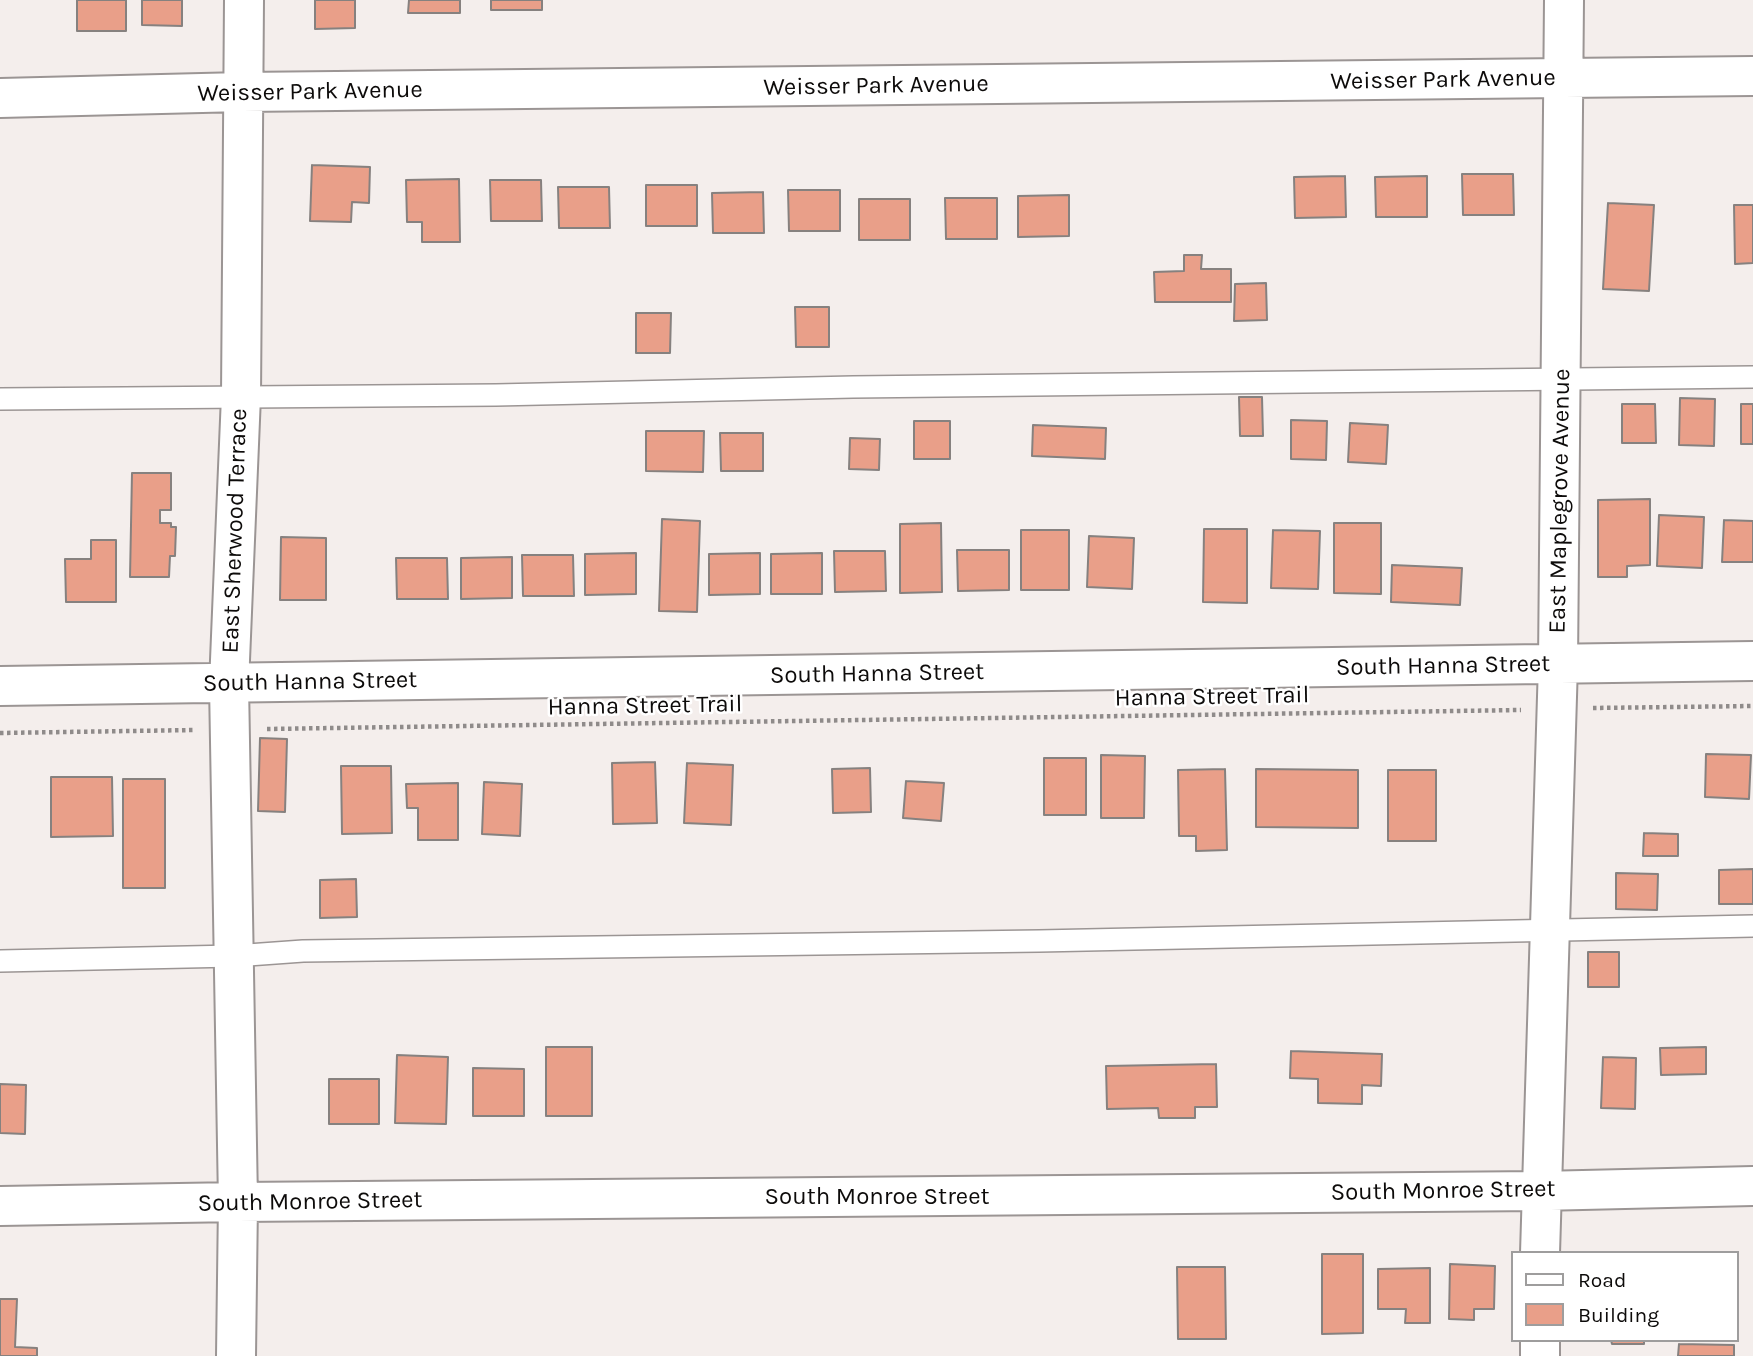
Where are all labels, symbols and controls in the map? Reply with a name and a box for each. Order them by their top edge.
street label: Weisser Park Avenue [1330,64,1556,96]
street label: Weisser Park Avenue [763,70,989,102]
street label: Weisser Park Avenue [197,76,423,108]
street label: East Maplegrove Avenue [1543,368,1577,634]
street label: East Sherwood Terrace [216,408,254,654]
street label: South Hanna Street [1336,650,1550,682]
street label: South Hanna Street [770,658,984,690]
street label: South Hanna Street [203,666,417,698]
street label: Hanna Street Trail [1114,681,1310,713]
street label: Hanna Street Trail [547,690,743,722]
street label: South Monroe Street [1330,1175,1556,1207]
street label: South Monroe Street [765,1183,989,1211]
street label: South Monroe Street [197,1186,423,1218]
legend [1512,1251,1739,1342]
text: Road [1578,1268,1626,1292]
text: Building [1578,1303,1659,1327]

